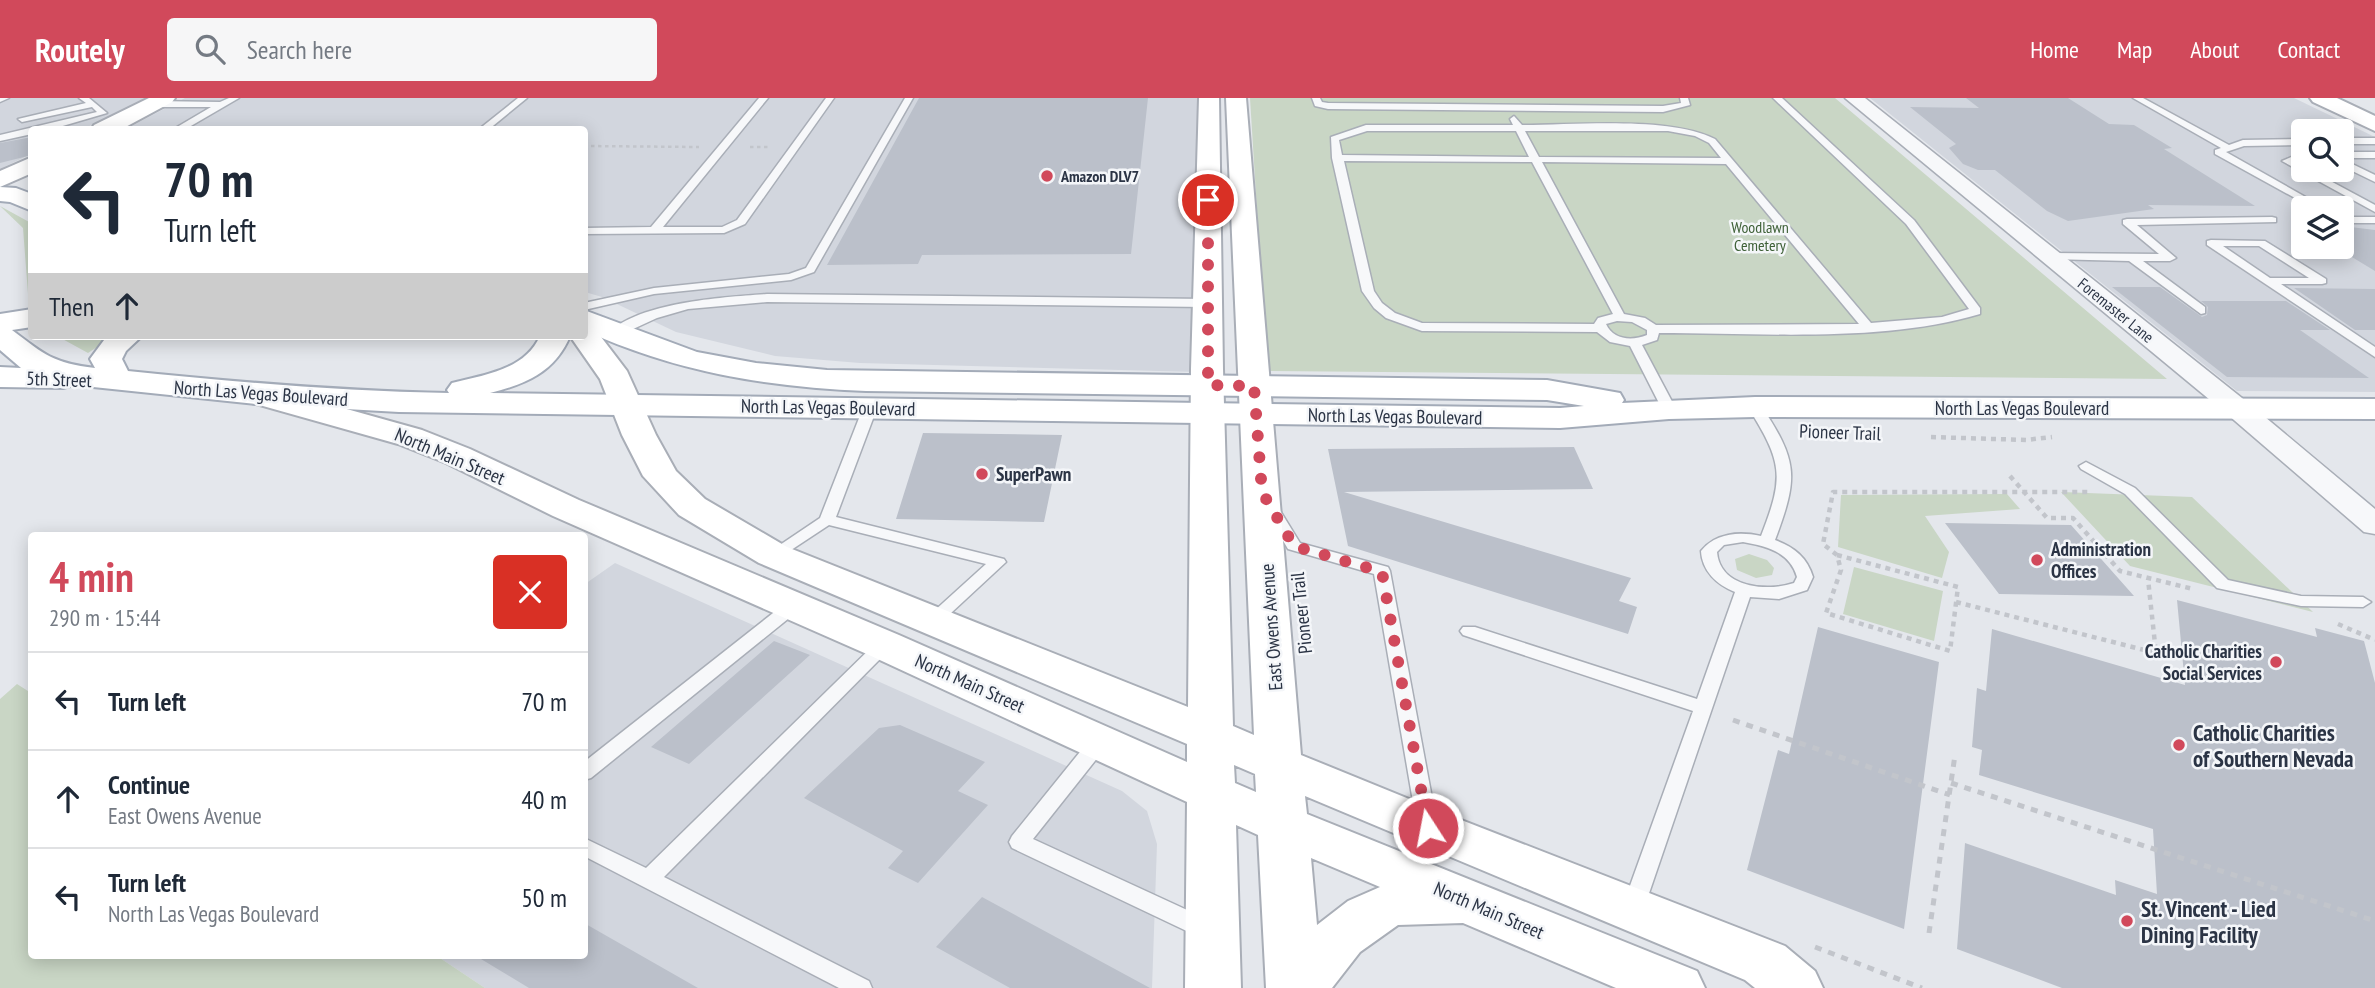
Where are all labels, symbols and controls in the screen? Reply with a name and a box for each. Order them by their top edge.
search box [167,18,657,81]
text: Routely [35,28,125,71]
icon: search [191,30,229,68]
text: Search here [247,33,352,66]
text: Home [2030,34,2079,65]
text: Map [2117,34,2152,65]
text: About [2190,34,2239,65]
text: Contact [2277,34,2340,65]
map controls [2291,119,2354,259]
button: search [2291,119,2354,182]
text: 70 m [164,147,253,211]
icon: left [49,154,140,245]
place label: Amazon DLV7 [1060,166,1139,186]
marker: Amazon DLV7 [1039,168,1055,184]
pin [1178,170,1238,230]
icon: arrive [1189,181,1227,219]
button: layers [2291,196,2354,259]
text: Turn left [164,209,256,251]
park label: Woodlawn Cemetery [1731,217,1789,255]
street label: Foremaster Lane [2074,273,2158,347]
icon: ahead [108,287,146,325]
text: Then [49,290,94,323]
street label: 5th Street [26,366,93,392]
street label: North Las Vegas Boulevard [173,375,349,411]
street label: North Las Vegas Boulevard [741,393,915,421]
street label: North Las Vegas Boulevard [1935,396,2109,420]
street label: North Las Vegas Boulevard [1308,402,1482,430]
street label: Pioneer Trail [1799,419,1882,445]
street label: North Main Street [391,422,509,490]
place label: SuperPawn [996,462,1071,486]
marker: SuperPawn [974,466,990,482]
place label: Administration Offices [2050,537,2151,583]
text: 4 min [49,549,134,604]
marker: Administration Offices [2029,552,2045,568]
button: close [493,555,567,629]
street label: East Owens Avenue [1255,563,1287,691]
street label: Pioneer Trail [1285,571,1317,655]
text: 290 m · 15:44 [49,603,161,632]
place label: Catholic Charities Social Services [2145,639,2262,685]
street label: North Main Street [912,648,1029,718]
marker: Catholic Charities Social Services [2268,654,2284,670]
icon: left [49,682,87,720]
text: Turn left [108,685,186,718]
text: 70 m [521,685,567,718]
place label: Catholic Charities of Southern Nevada [2193,718,2354,773]
marker: Catholic Charities of Southern Nevada [2171,737,2187,753]
text: Continue [108,768,190,801]
icon: ahead [49,780,87,818]
text: 40 m [521,783,567,816]
position arrow [1391,791,1465,865]
text: East Owens Avenue [108,801,262,830]
text: Turn left [108,866,186,899]
street label: North Main Street [1430,876,1548,944]
icon: left [49,878,87,916]
text: 50 m [521,881,567,914]
place label: St. Vincent - Lied Dining Facility [2141,894,2276,949]
text: North Las Vegas Boulevard [108,899,319,928]
marker: St. Vincent - Lied Dining Facility [2119,913,2135,929]

